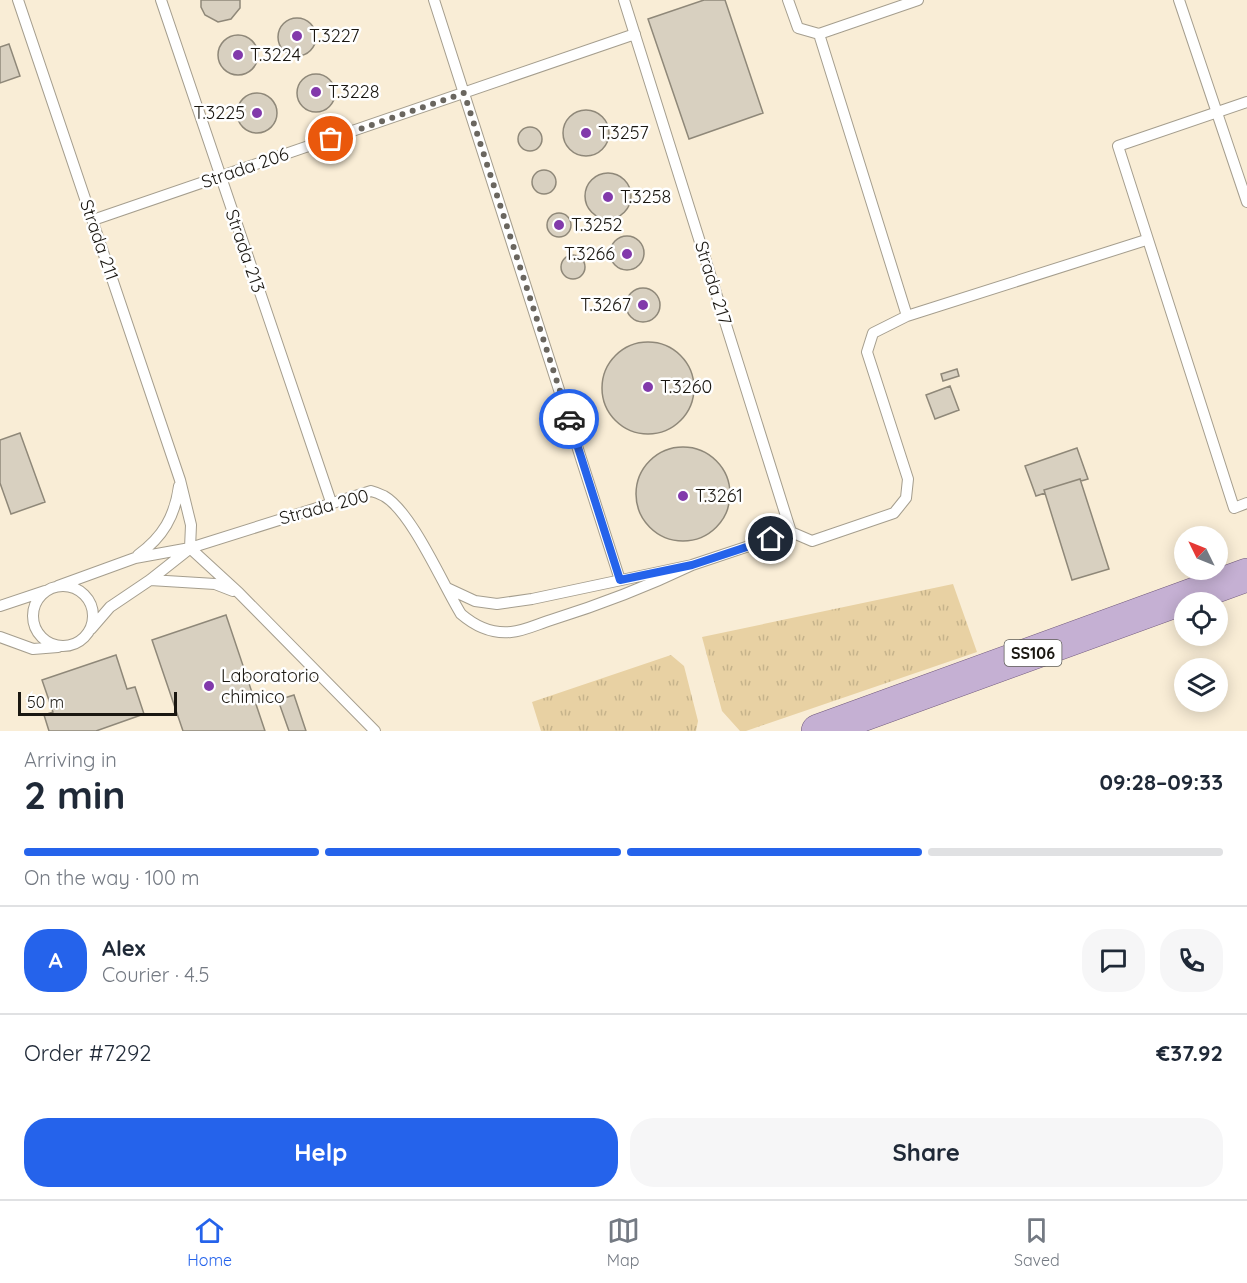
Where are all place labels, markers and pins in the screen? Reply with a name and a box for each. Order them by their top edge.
place label: T.3227 [309,24,360,47]
marker: T.3227 [290,29,304,43]
place label: T.3224 [250,43,301,66]
marker: T.3224 [231,48,245,62]
place label: T.3228 [328,80,379,103]
marker: T.3228 [309,85,323,99]
place label: T.3225 [193,101,245,124]
marker: T.3225 [250,106,264,120]
pin [305,113,356,164]
place label: T.3257 [598,121,649,144]
marker: T.3257 [579,126,593,140]
place label: T.3258 [620,185,671,208]
marker: T.3258 [601,190,615,204]
place label: T.3252 [571,213,623,236]
marker: T.3252 [552,218,566,232]
place label: T.3266 [564,242,615,265]
marker: T.3266 [620,247,634,261]
place label: T.3267 [580,293,631,316]
marker: T.3267 [636,298,650,312]
place label: T.3260 [660,375,712,398]
marker: T.3260 [641,380,655,394]
place label: T.3261 [695,484,743,507]
marker: T.3261 [676,489,690,503]
pin [745,513,796,564]
place label: Laboratorio chimico [221,664,319,708]
marker: Laboratorio chimico [202,679,216,693]

